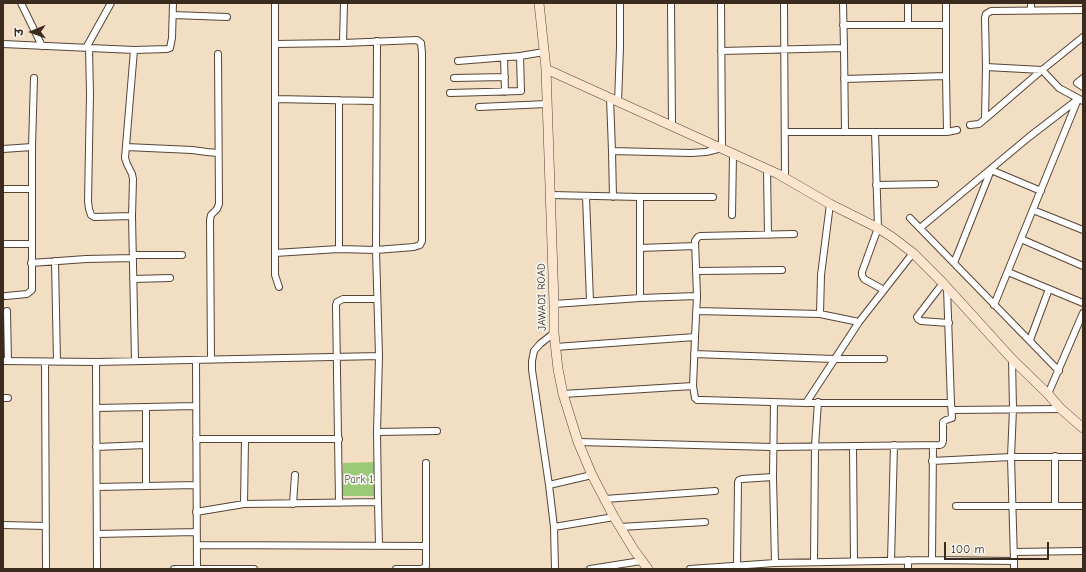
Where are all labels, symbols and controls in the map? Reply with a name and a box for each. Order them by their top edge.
north arrow [12,12,52,52]
text: उ [13,28,26,36]
street label: JAWADI ROAD [535,263,549,331]
park label: Park 1 [344,473,374,487]
scale bar [946,534,1051,560]
text: 100 m [951,542,984,556]

